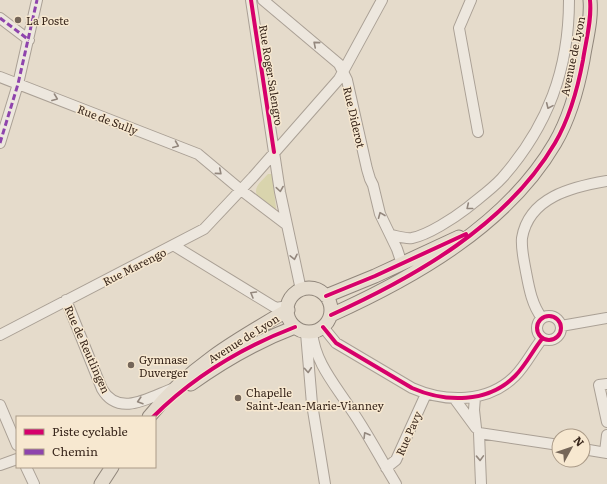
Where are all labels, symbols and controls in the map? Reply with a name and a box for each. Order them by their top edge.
place label: La Poste [26,12,69,28]
marker: La Poste [13,15,23,25]
street label: Avenue de Lyon [556,15,588,97]
street label: Rue Roger Salengro [256,23,288,127]
one-way arrow [313,41,321,48]
street label: Rue Diderot [340,85,370,150]
one-way arrow [51,94,58,102]
street label: Rue de Sully [75,100,141,138]
one-way arrow [545,103,553,110]
one-way arrow [173,140,180,148]
one-way arrow [215,167,222,174]
one-way arrow [275,186,284,192]
one-way arrow [466,202,473,209]
one-way arrow [378,211,386,218]
street label: Rue Marengo [99,243,169,289]
one-way arrow [289,254,298,260]
one-way arrow [250,291,257,298]
street label: Rue de Reutlingen [61,302,115,396]
street label: Avenue de Lyon [204,310,282,366]
place label: Gymnase Duverger [139,351,189,380]
marker: Gymnase Duverger [126,360,136,370]
one-way arrow [304,367,313,373]
place label: Chapelle Saint-Jean-Marie-Vianney [246,384,384,413]
marker: Chapelle Saint-Jean-Marie-Vianney [233,393,243,403]
one-way arrow [137,396,144,405]
street label: Rue Pavy [391,408,425,458]
legend [16,416,156,468]
text: Piste cyclable [52,422,128,440]
north arrow [551,428,591,468]
one-way arrow [364,432,371,439]
text: N [570,432,589,450]
text: Chemin [52,442,98,460]
one-way arrow [476,455,485,461]

